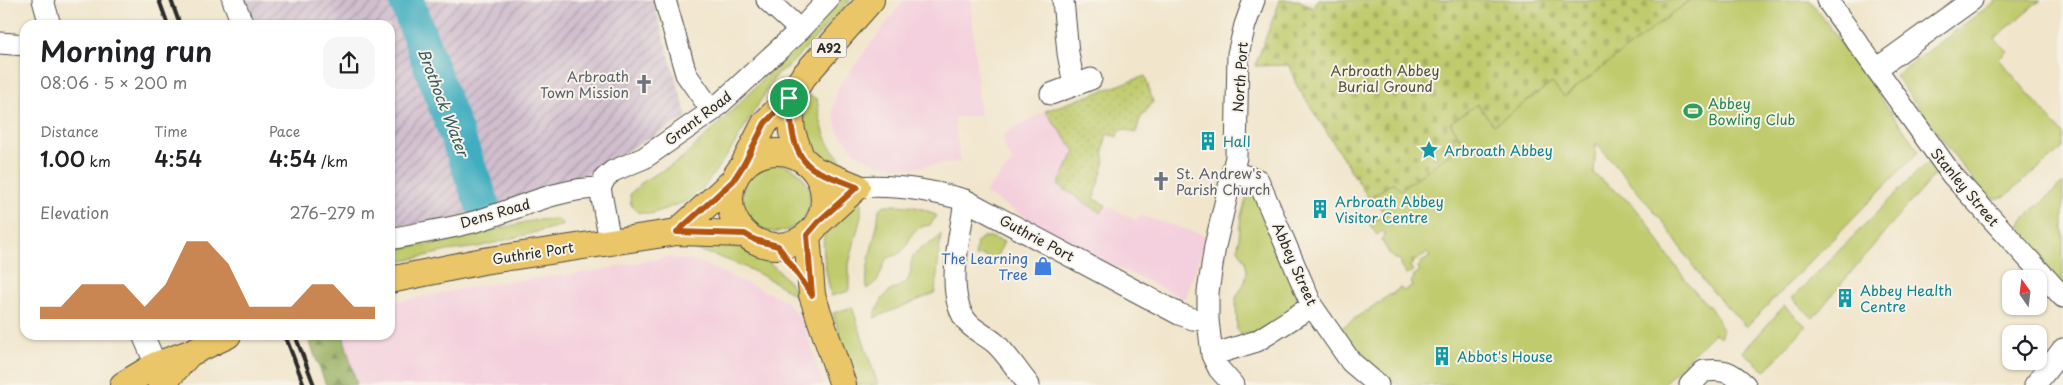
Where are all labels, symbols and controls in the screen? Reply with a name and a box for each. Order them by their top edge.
text: Morning run [40,29,212,72]
button: share [323,37,375,89]
road number: A92 [812,38,846,58]
street label: North Port [1227,41,1253,113]
water label: Brothock Water [413,44,476,162]
park label: Arbroath Abbey Burial Ground [1331,60,1439,97]
place label: Arbroath Town Mission [540,66,629,103]
text: 08:06 · 5 × 200 m [40,70,187,94]
church icon: Arbroath Town Mission [633,73,655,95]
pin [768,77,810,119]
icon: arrive [775,84,803,112]
street label: Grant Road [660,86,736,150]
place label: Abbey Bowling Club [1708,93,1795,130]
sports icon: Abbey Bowling Club [1682,100,1704,122]
text: Distance [40,121,99,142]
text: Time [154,121,187,142]
text: Pace [269,121,300,142]
building icon: Hall [1197,130,1219,152]
place label: Hall [1223,131,1250,152]
place icon: Arbroath Abbey [1418,139,1440,161]
place label: Arbroath Abbey [1444,140,1553,161]
text: 1.00 [40,142,85,174]
text: 4:54 [154,142,202,174]
text: 4:54 [269,142,317,174]
street label: Stanley Street [1926,143,2004,231]
text: km [85,151,111,172]
text: /km [317,151,348,172]
place label: St. Andrew's Parish Church [1176,163,1270,200]
church icon: St. Andrew's Parish Church [1150,170,1172,192]
place label: Arbroath Abbey Visitor Centre [1335,191,1444,228]
street label: Dens Road [458,193,532,233]
building icon: Arbroath Abbey Visitor Centre [1309,198,1331,220]
text: Elevation [40,200,109,224]
text: 276–279 m [289,200,375,224]
street label: Guthrie Port [996,209,1078,267]
street label: Abbey Street [1267,219,1323,309]
street label: Guthrie Port [491,236,575,270]
place label: The Learning Tree [941,248,1028,285]
shop icon: The Learning Tree [1032,255,1054,277]
north arrow [2002,270,2048,315]
map controls [2002,270,2047,370]
place label: Abbey Health Centre [1860,280,1952,317]
building icon: Abbey Health Centre [1834,287,1856,309]
button: locate [2002,325,2047,370]
building icon: Abbot's House [1431,345,1453,367]
place label: Abbot's House [1457,346,1553,367]

